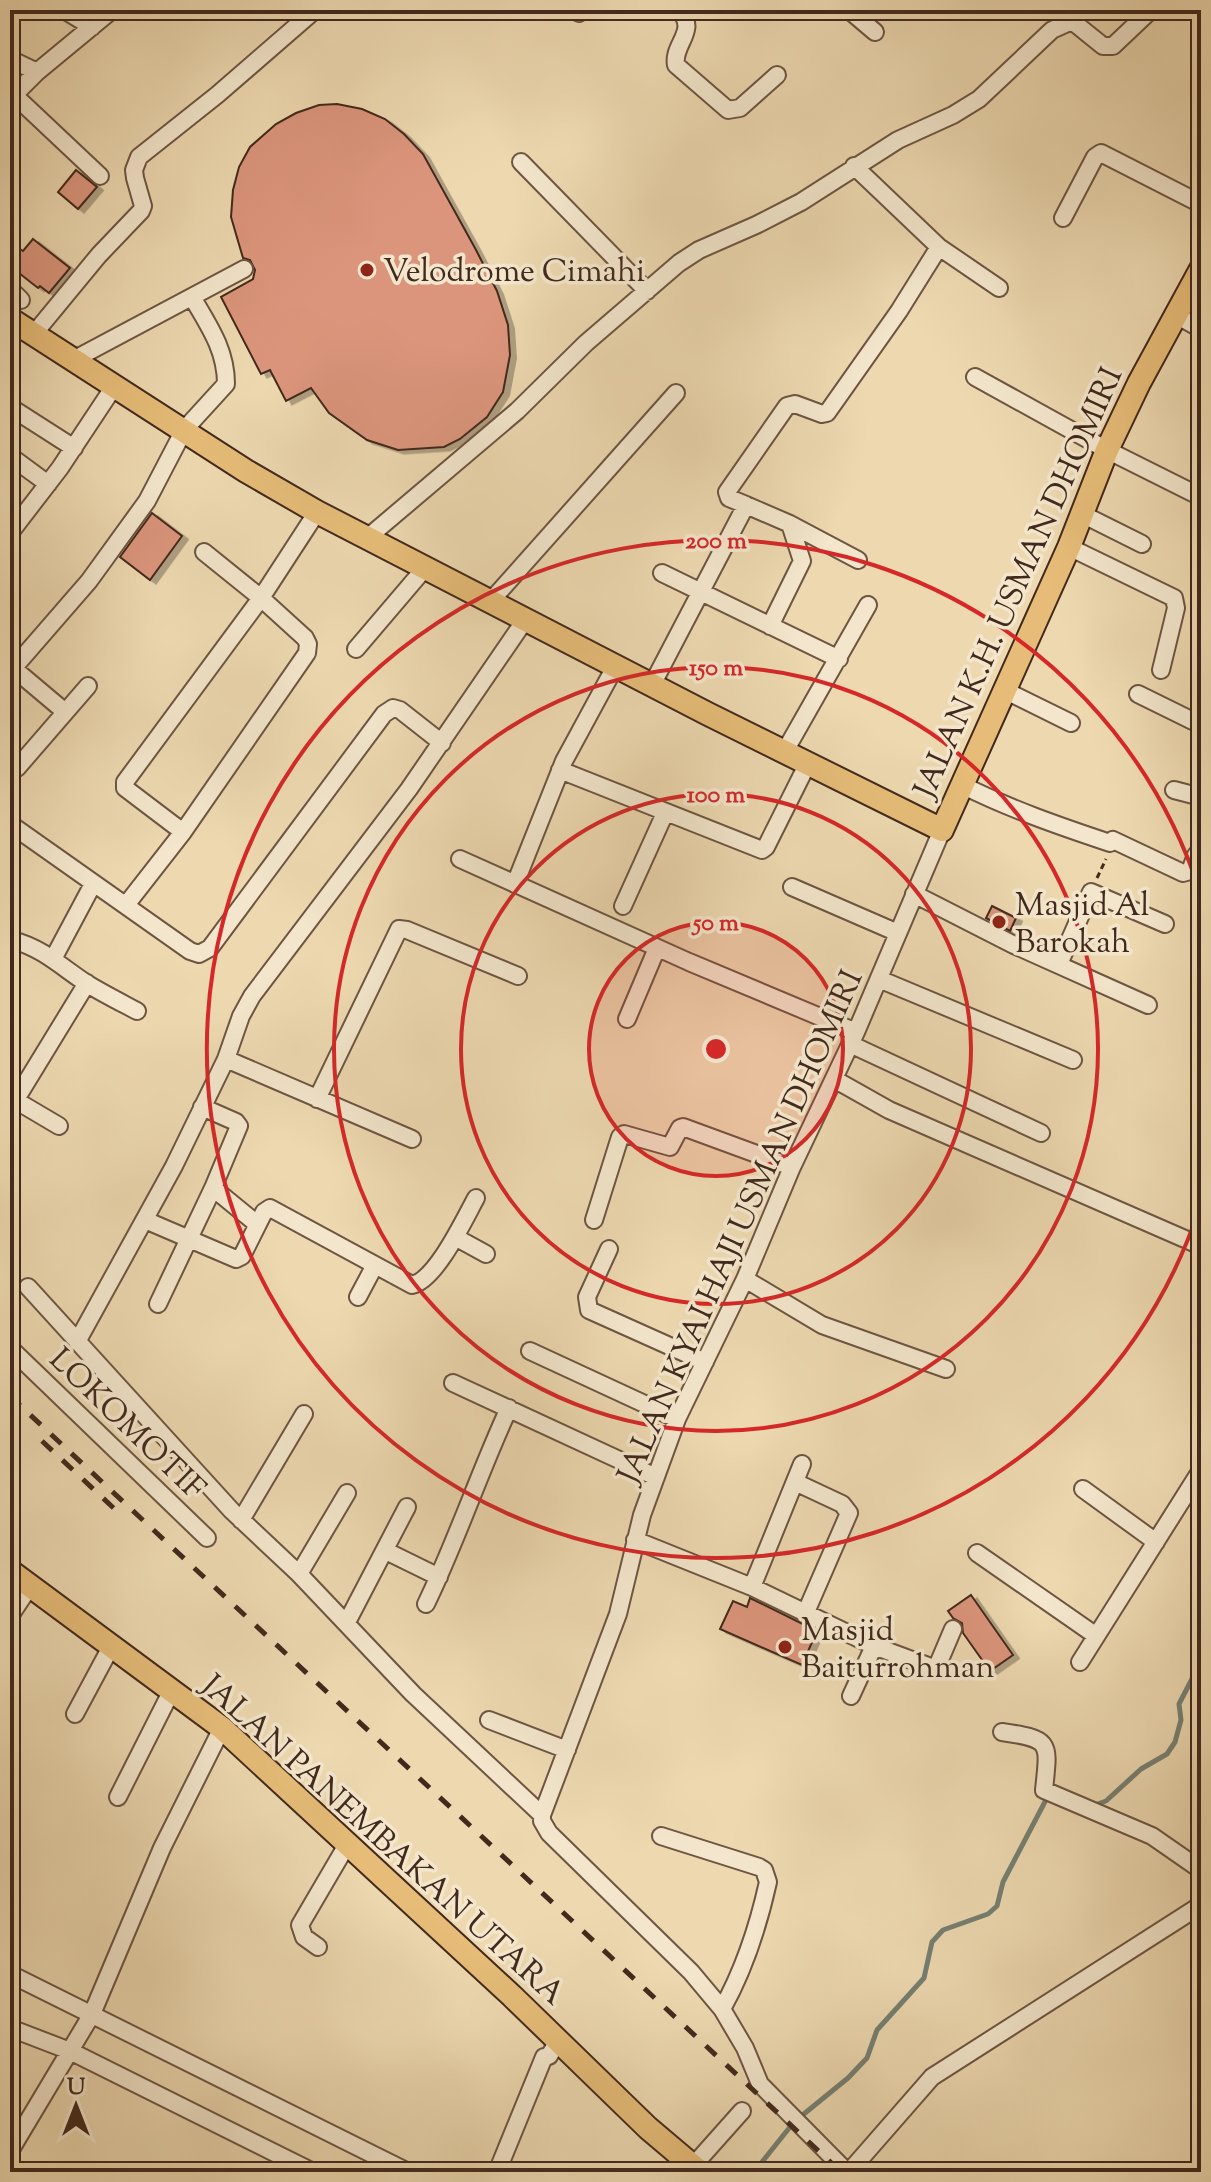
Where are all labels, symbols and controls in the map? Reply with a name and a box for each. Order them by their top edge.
place label: Velodrome Cimahi [383,250,645,296]
marker: Velodrome Cimahi [358,261,376,279]
street label: JALAN K.H. USMAN DHOMIRI [903,360,1136,808]
text: 200 m [685,525,747,559]
text: 150 m [689,652,743,686]
text: 100 m [687,779,745,813]
place label: Masjid Al Barokah [1015,884,1150,967]
text: 50 m [691,907,739,941]
marker: Masjid Al Barokah [990,913,1008,931]
street label: JALAN KYAI HAJI USMAN DHOMIRI [607,963,876,1493]
centre of rings [702,1035,730,1063]
street label: LOKOMOTIF [37,1338,215,1512]
place label: Masjid Baiturrohman [801,1609,995,1692]
marker: Masjid Baiturrohman [776,1638,794,1656]
street label: JALAN PANEMBAKAN UTARA [188,1664,574,2017]
north arrow [36,2066,116,2146]
text: U [67,2073,85,2105]

